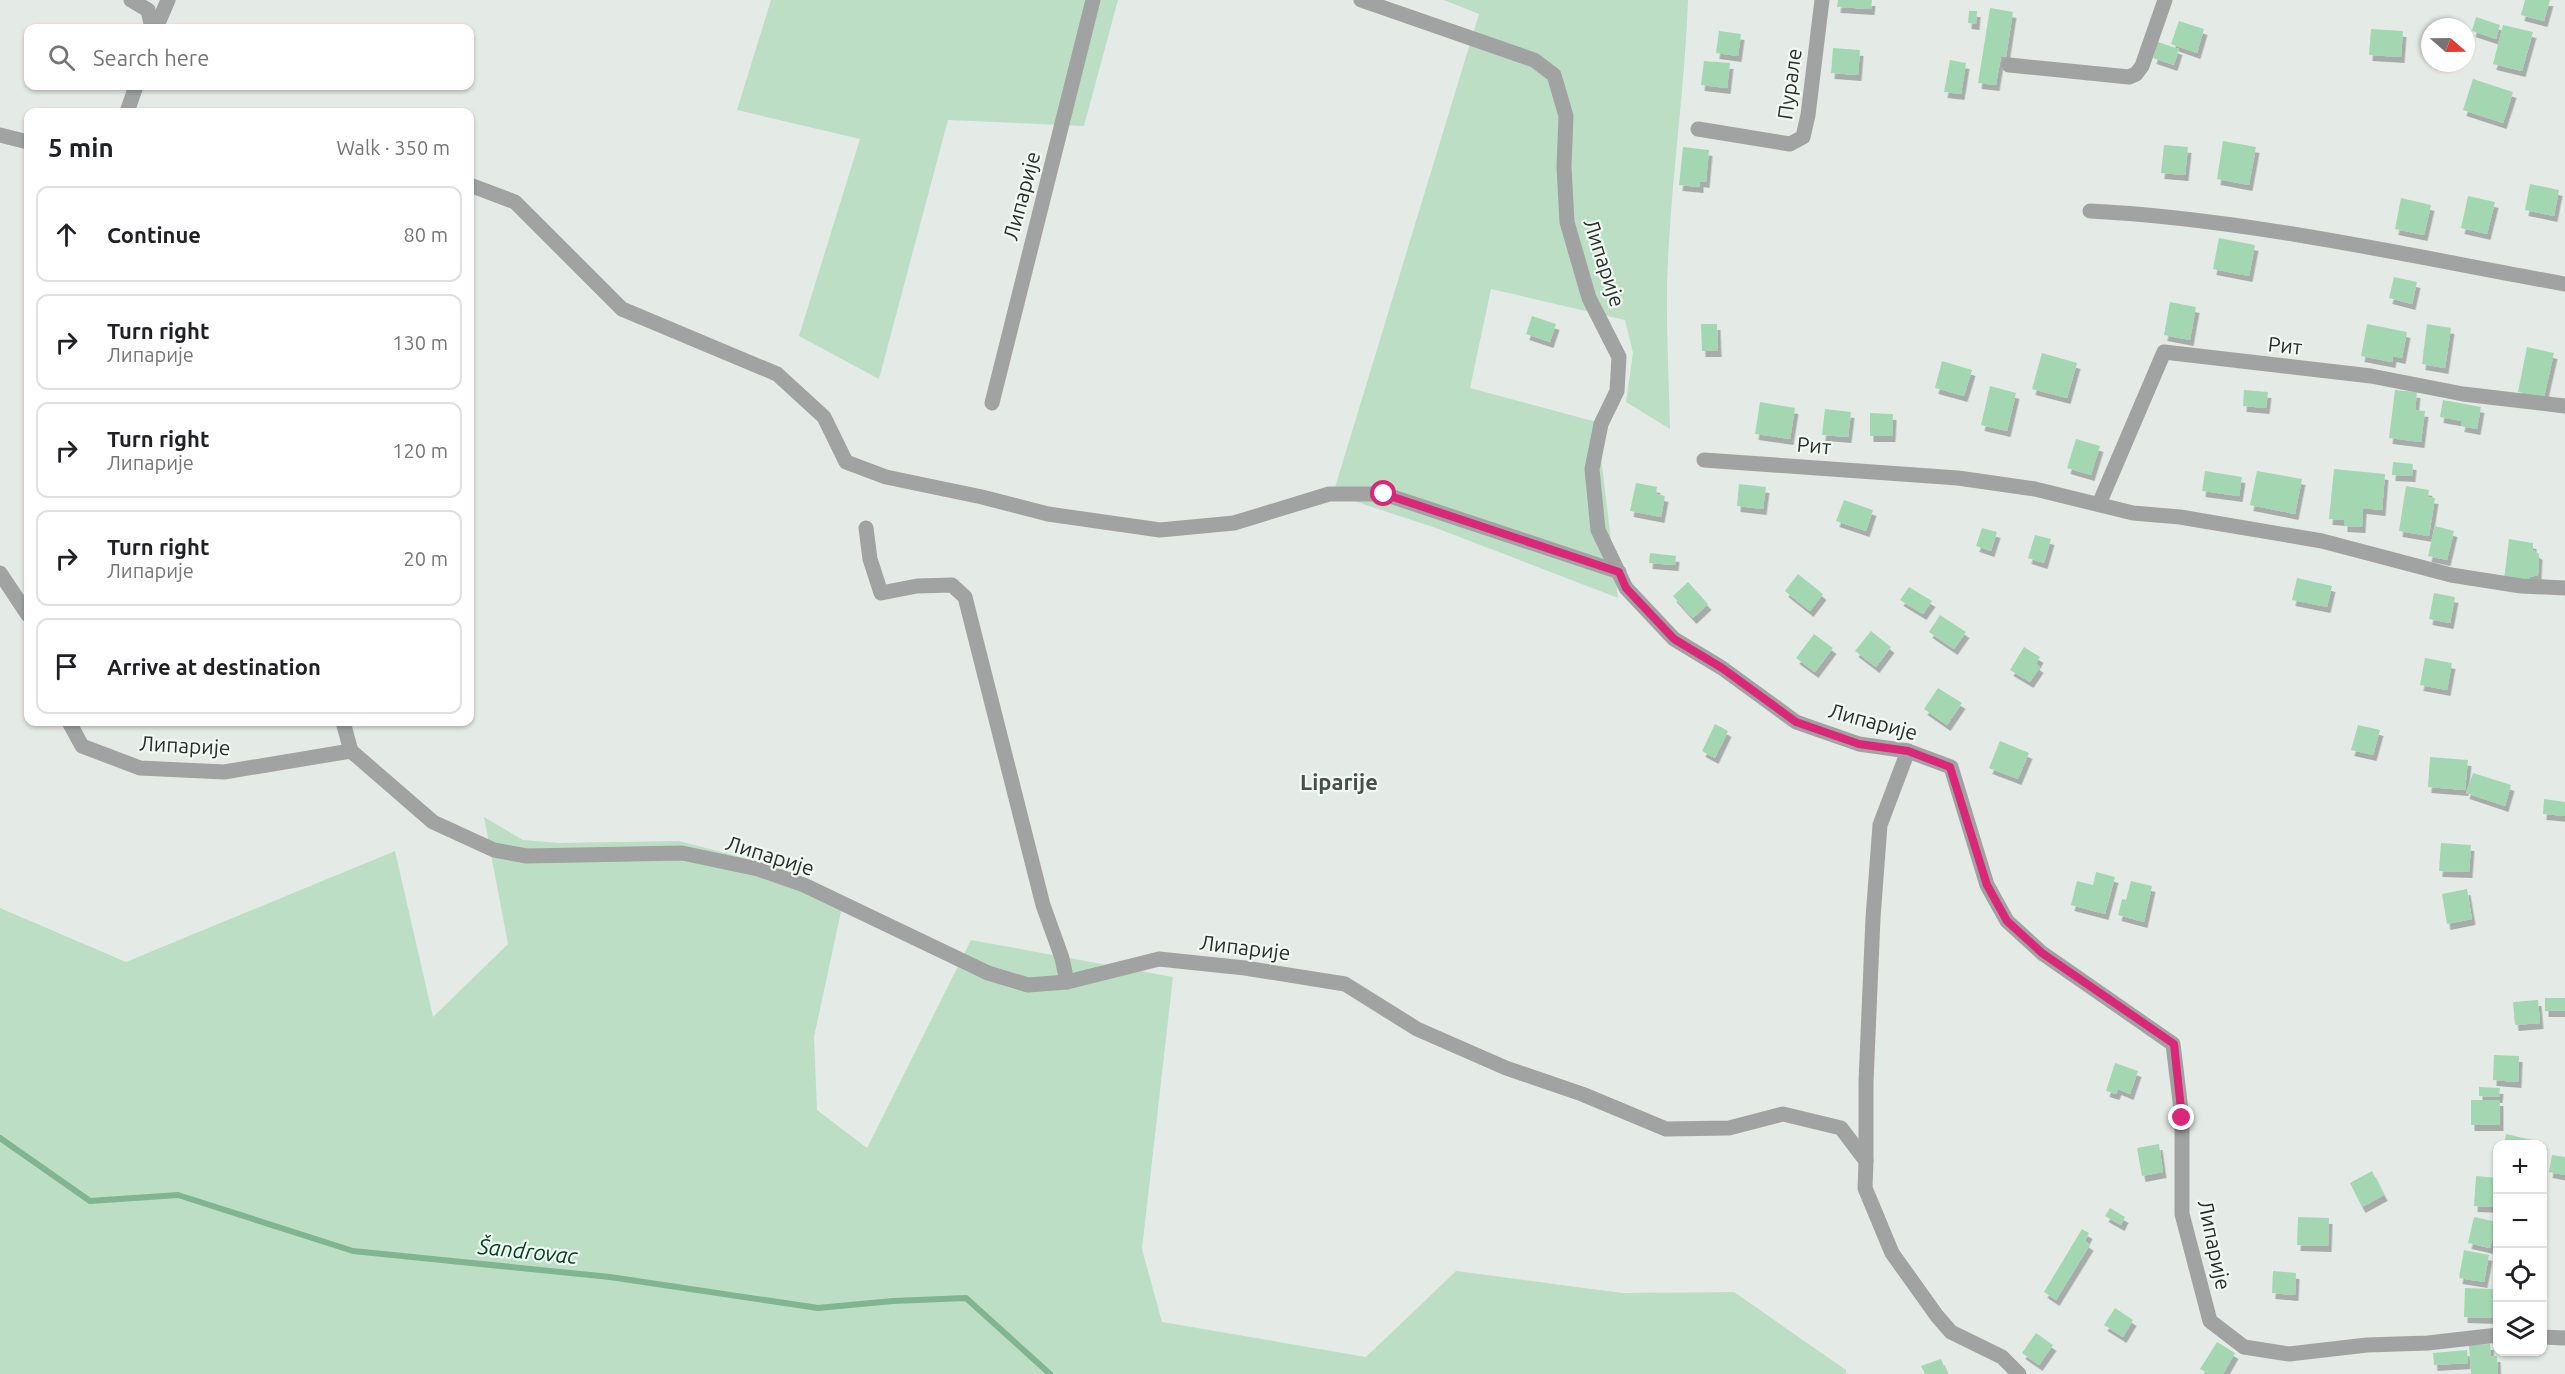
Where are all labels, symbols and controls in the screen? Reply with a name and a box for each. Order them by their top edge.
north arrow [2421,18,2475,72]
search box [24,24,474,90]
icon: search [45,41,78,74]
text: Search here [93,45,209,70]
street label: Пурале [1772,47,1806,121]
text: 5 min [48,133,114,162]
text: Walk · 350 m [337,136,450,159]
street label: Липарије [998,149,1044,243]
street label: Липарије [1579,216,1630,310]
icon: ahead [50,218,83,251]
text: Continue [107,222,201,247]
text: 80 m [404,223,448,246]
text: Turn right [107,318,209,343]
icon: right [50,326,83,359]
text: 130 m [392,331,448,354]
street label: Рит [2267,331,2304,359]
text: Липарије [107,343,194,366]
text: Turn right [107,426,209,451]
street label: Рит [1796,432,1833,459]
icon: right [50,434,83,467]
text: 120 m [392,439,448,462]
text: Липарије [107,451,194,474]
route start [1370,480,1396,506]
text: Turn right [107,534,209,559]
icon: right [50,542,83,575]
text: 20 m [404,547,448,570]
text: Липарије [107,559,194,582]
icon: arrive [50,650,83,683]
text: Arrive at destination [107,654,321,679]
street label: Липарије [1826,698,1920,744]
street label: Липарије [139,731,231,759]
district label: Liparije [1300,769,1378,794]
street label: Липарије [723,830,817,880]
street label: Липарије [1198,930,1292,964]
route end [2168,1104,2194,1130]
map controls [2493,1140,2547,1356]
button: + [2493,1140,2547,1194]
button: − [2493,1194,2547,1248]
street label: Липарије [2194,1198,2236,1292]
water label: Šandrovac [476,1233,580,1268]
button: locate [2493,1248,2547,1302]
button: layers [2493,1302,2547,1356]

